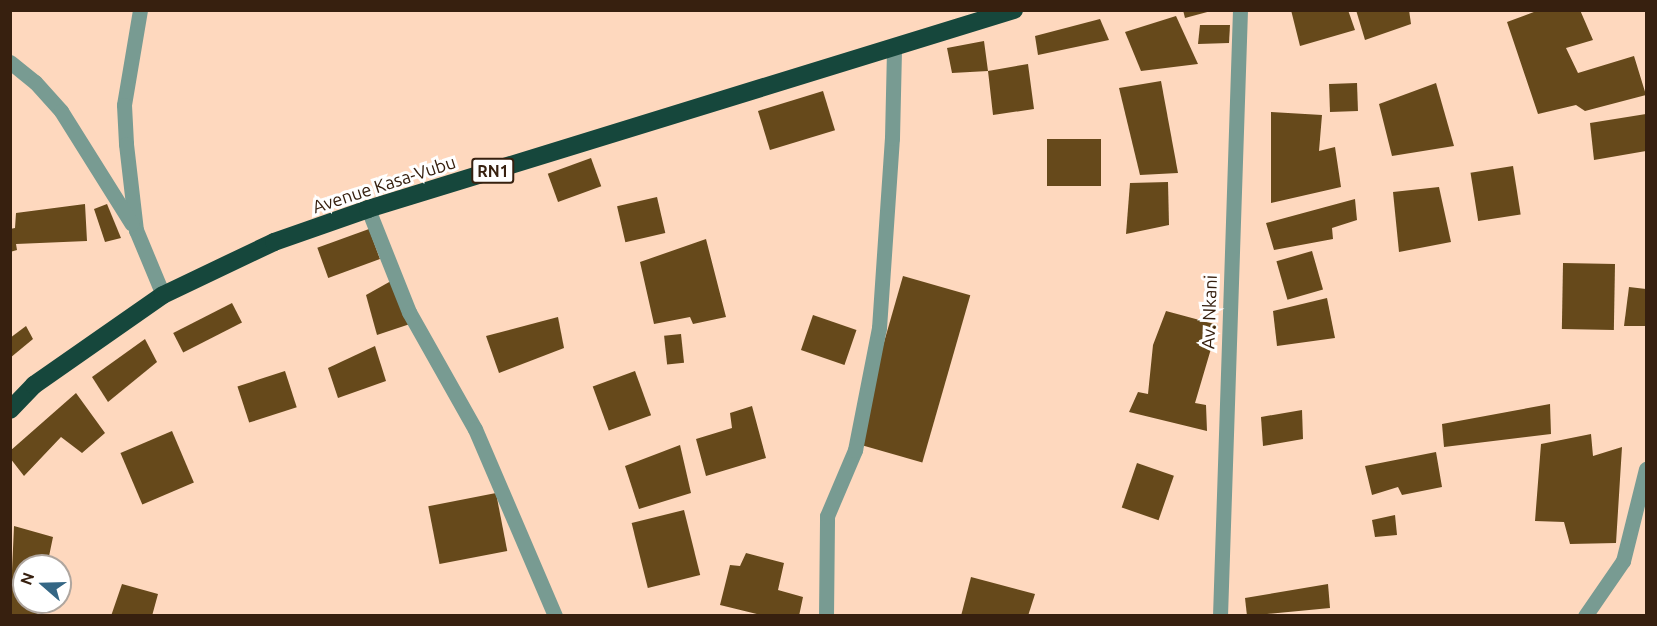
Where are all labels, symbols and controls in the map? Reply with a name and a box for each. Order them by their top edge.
street label: Avenue Kasa-Vubu [310,151,458,217]
road number: RN1 [470,158,516,184]
street label: Av. Nkani [1197,275,1221,349]
north arrow [12,554,72,614]
text: N [16,570,37,587]

